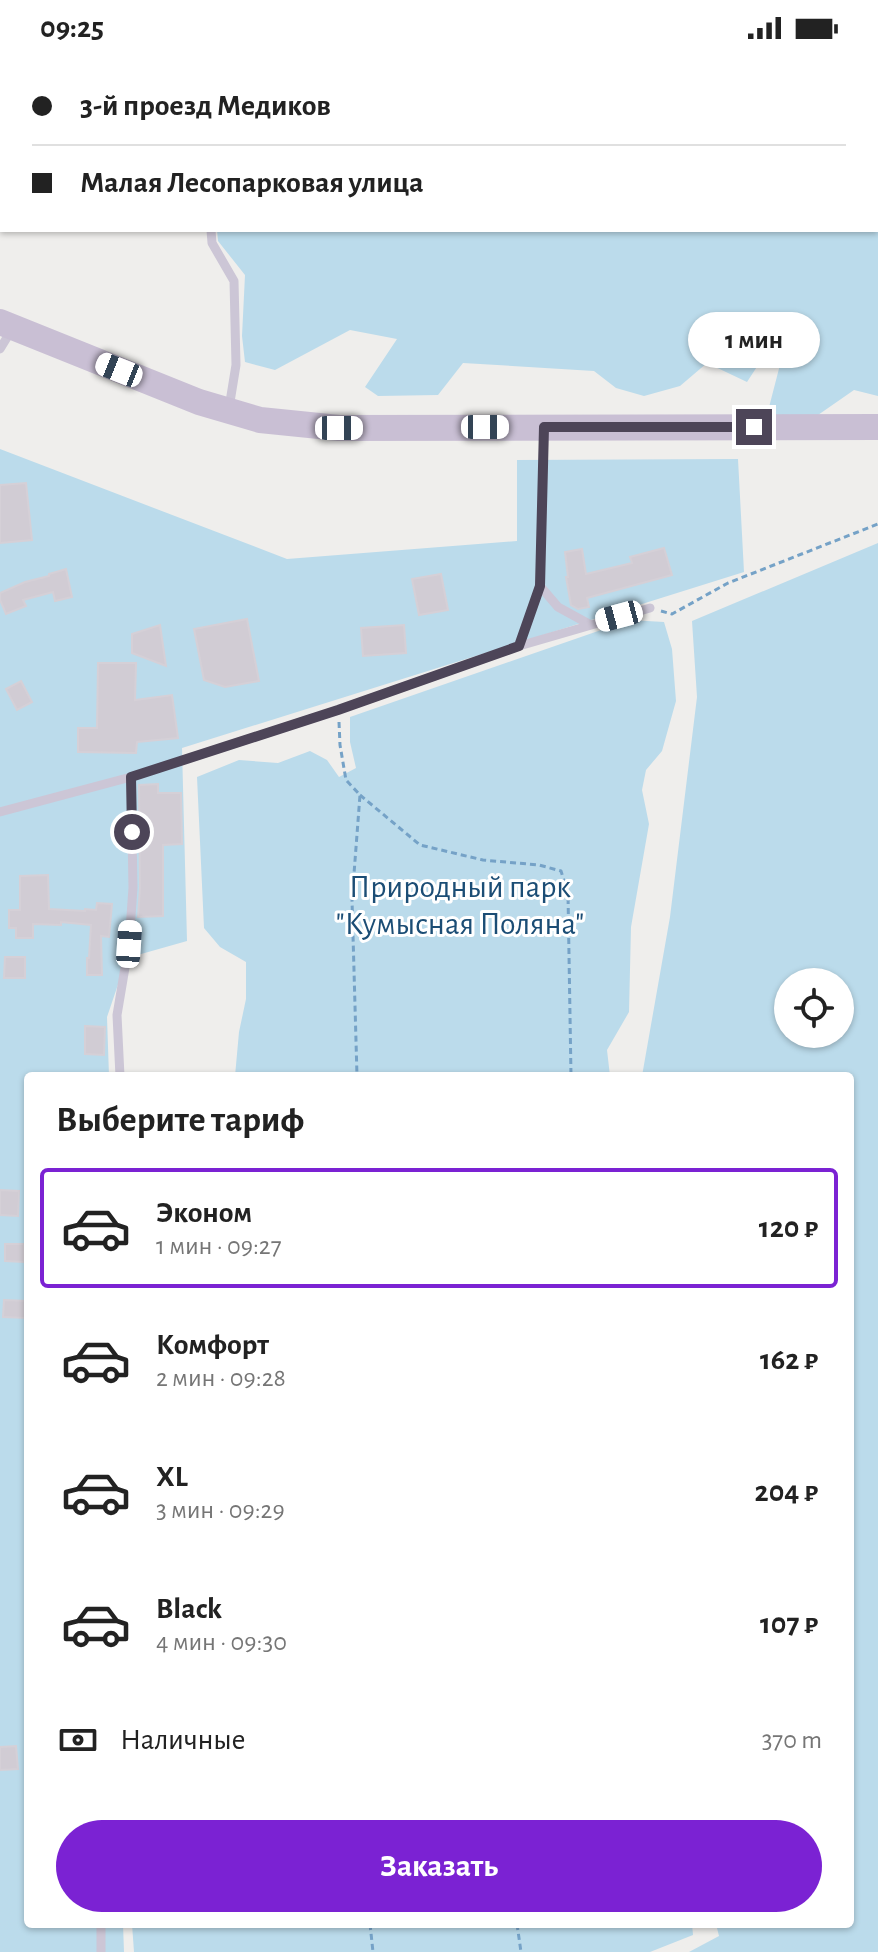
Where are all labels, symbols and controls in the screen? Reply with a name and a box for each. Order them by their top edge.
text: 09:25 [40,13,104,43]
text: 3-й проезд Медиков [80,91,331,121]
text: Малая Лесопарковая улица [80,168,424,198]
callout: 1 мин [688,311,820,367]
text: 1 мин [725,327,783,353]
car [92,350,146,390]
route end [736,409,772,445]
car [461,415,509,439]
car [315,416,363,440]
car [593,598,645,634]
route start [114,814,150,850]
park label: Природный парк "Кумысная Поляна" [336,871,584,940]
car [115,919,143,969]
map controls [774,968,854,1048]
button: locate [774,968,854,1048]
text: Выберите тариф [56,1102,304,1138]
icon: car [60,1192,132,1264]
text: Эконом [156,1198,252,1228]
text: 120 ₽ [759,1213,818,1243]
text: 1 мин · 09:27 [156,1233,282,1259]
icon: car [60,1324,132,1396]
text: Комфорт [156,1330,269,1360]
text: 162 ₽ [760,1345,818,1375]
text: 2 мин · 09:28 [156,1365,286,1391]
icon: car [60,1456,132,1528]
text: XL [156,1462,188,1492]
text: 204 ₽ [755,1477,818,1507]
text: 3 мин · 09:29 [156,1497,285,1523]
icon: car [60,1588,132,1660]
text: Black [156,1594,222,1624]
text: 107 ₽ [760,1609,818,1639]
text: 4 мин · 09:30 [156,1629,287,1655]
icon: cash [56,1718,100,1762]
text: Наличные [120,1725,246,1755]
text: 370 m [762,1727,822,1753]
button: Заказать [56,1820,822,1912]

